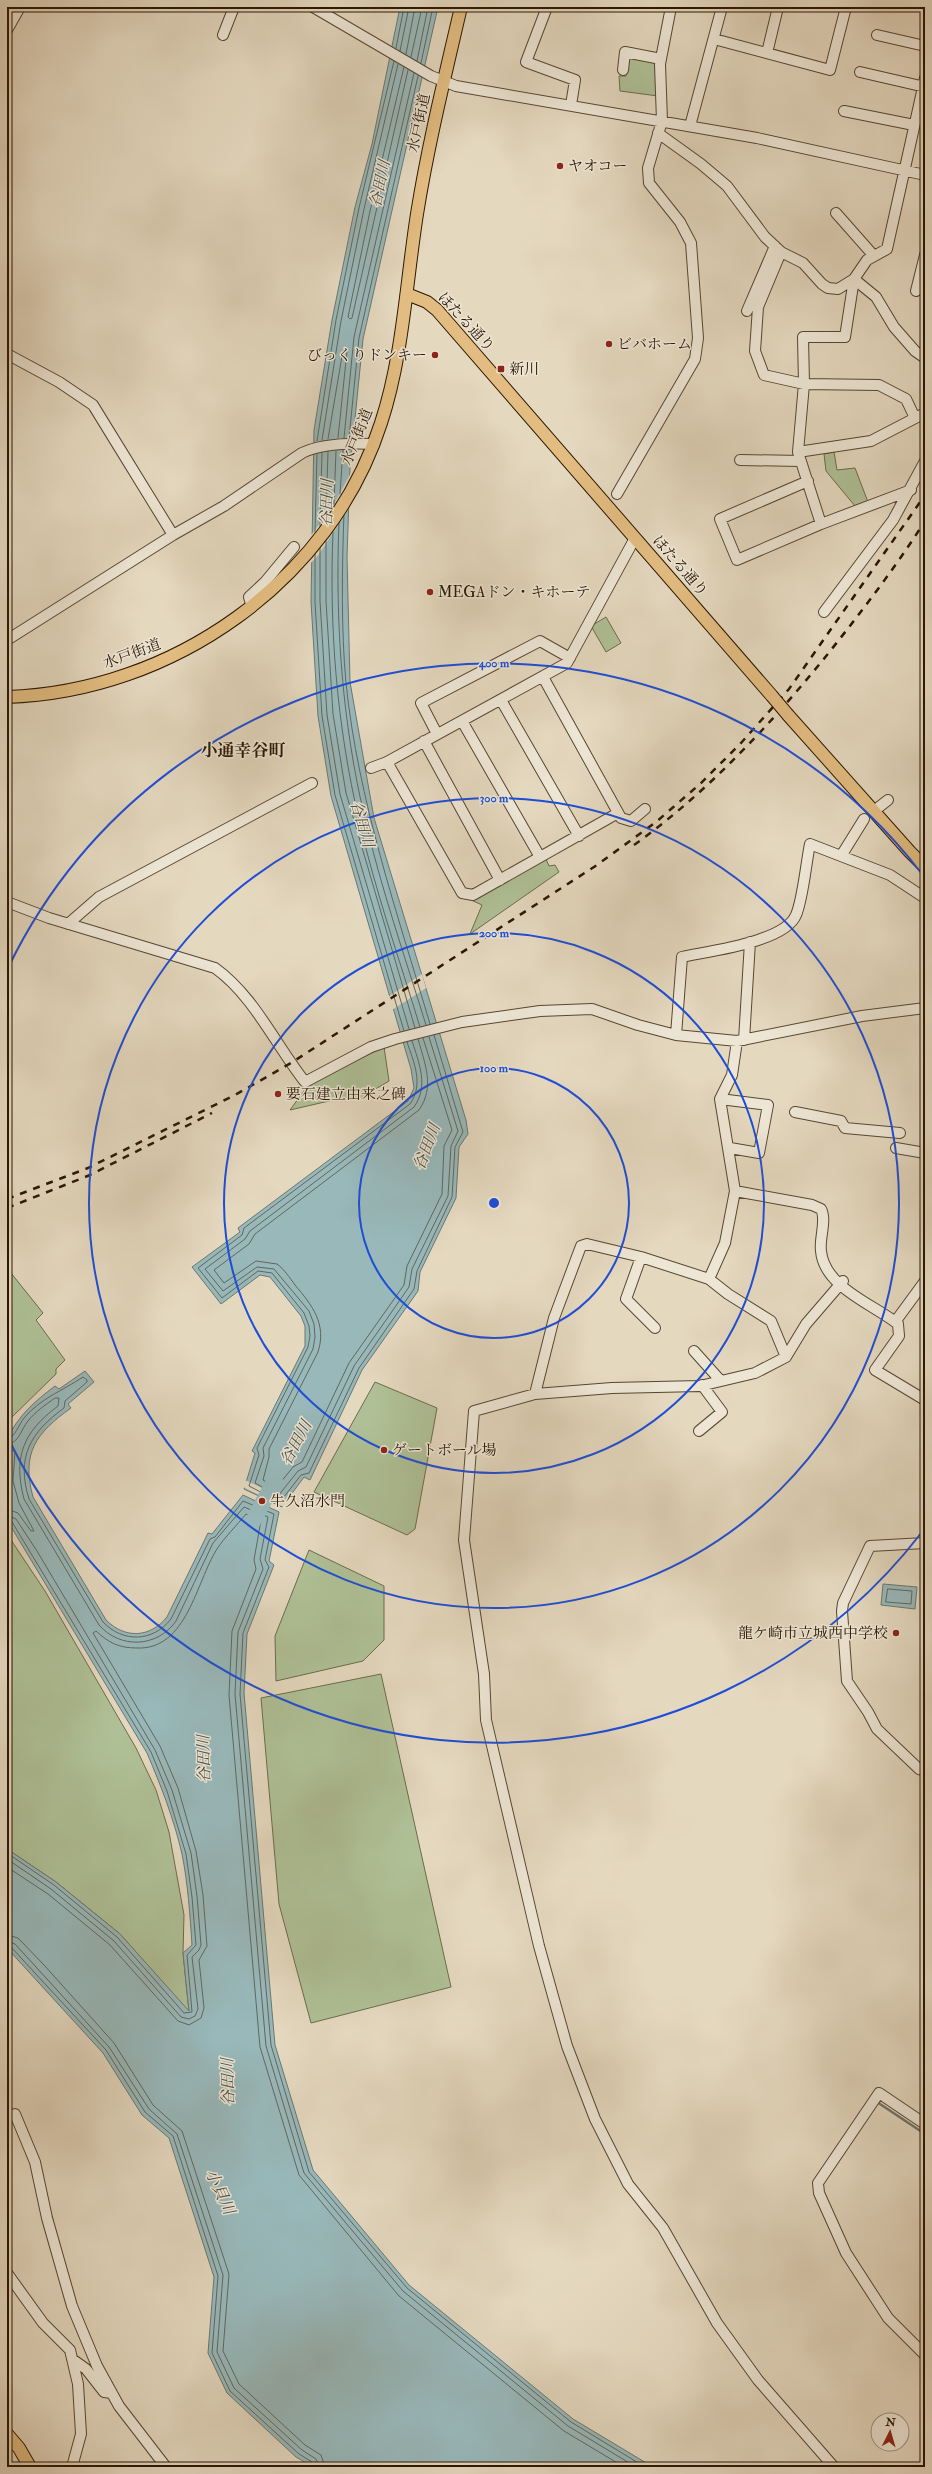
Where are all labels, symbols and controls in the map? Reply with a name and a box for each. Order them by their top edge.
street label: 水戸街道 [403,92,435,154]
water label: 谷田川 [365,156,395,210]
place label: ヤオコー [568,157,627,176]
marker: ヤオコー [555,161,565,171]
street label: ほたる通り [433,288,499,356]
place label: ビバホーム [617,335,692,354]
marker: ビバホーム [604,339,614,349]
place label: びっくりドンキー [307,346,427,365]
marker: びっくりドンキー [430,350,440,360]
place label: 新川 [509,360,539,379]
marker: 新川 [496,364,506,374]
street label: 水戸街道 [337,406,377,468]
water label: 谷田川 [316,477,338,527]
street label: ほたる通り [648,531,712,601]
place label: MEGAドン・キホーテ [438,583,590,602]
marker: MEGAドン・キホーテ [425,587,435,597]
street label: 水戸街道 [101,635,163,673]
text: 400 m [478,656,510,671]
district label: 小通幸谷町 [201,740,286,761]
text: 300 m [480,791,509,806]
water label: 谷田川 [346,798,379,852]
text: 200 m [479,926,510,941]
text: 100 m [480,1061,509,1076]
place label: 要石建立由来之碑 [286,1085,406,1104]
marker: 要石建立由来之碑 [273,1089,283,1099]
water label: 谷田川 [409,1119,446,1173]
centre of rings [487,1196,501,1210]
water label: 谷田川 [276,1415,317,1469]
place label: ゲートボール場 [392,1441,497,1460]
marker: ゲートボール場 [379,1445,389,1455]
place label: 牛久沼水門 [270,1492,345,1511]
marker: 牛久沼水門 [257,1496,267,1506]
place label: 龍ケ崎市立城西中学校 [738,1624,888,1643]
marker: 龍ケ崎市立城西中学校 [891,1628,901,1638]
water label: 谷田川 [194,1733,214,1783]
water label: 谷田川 [218,2056,238,2106]
water label: 小貝川 [201,2166,240,2220]
north arrow [870,2412,910,2452]
text: N [884,2416,897,2430]

